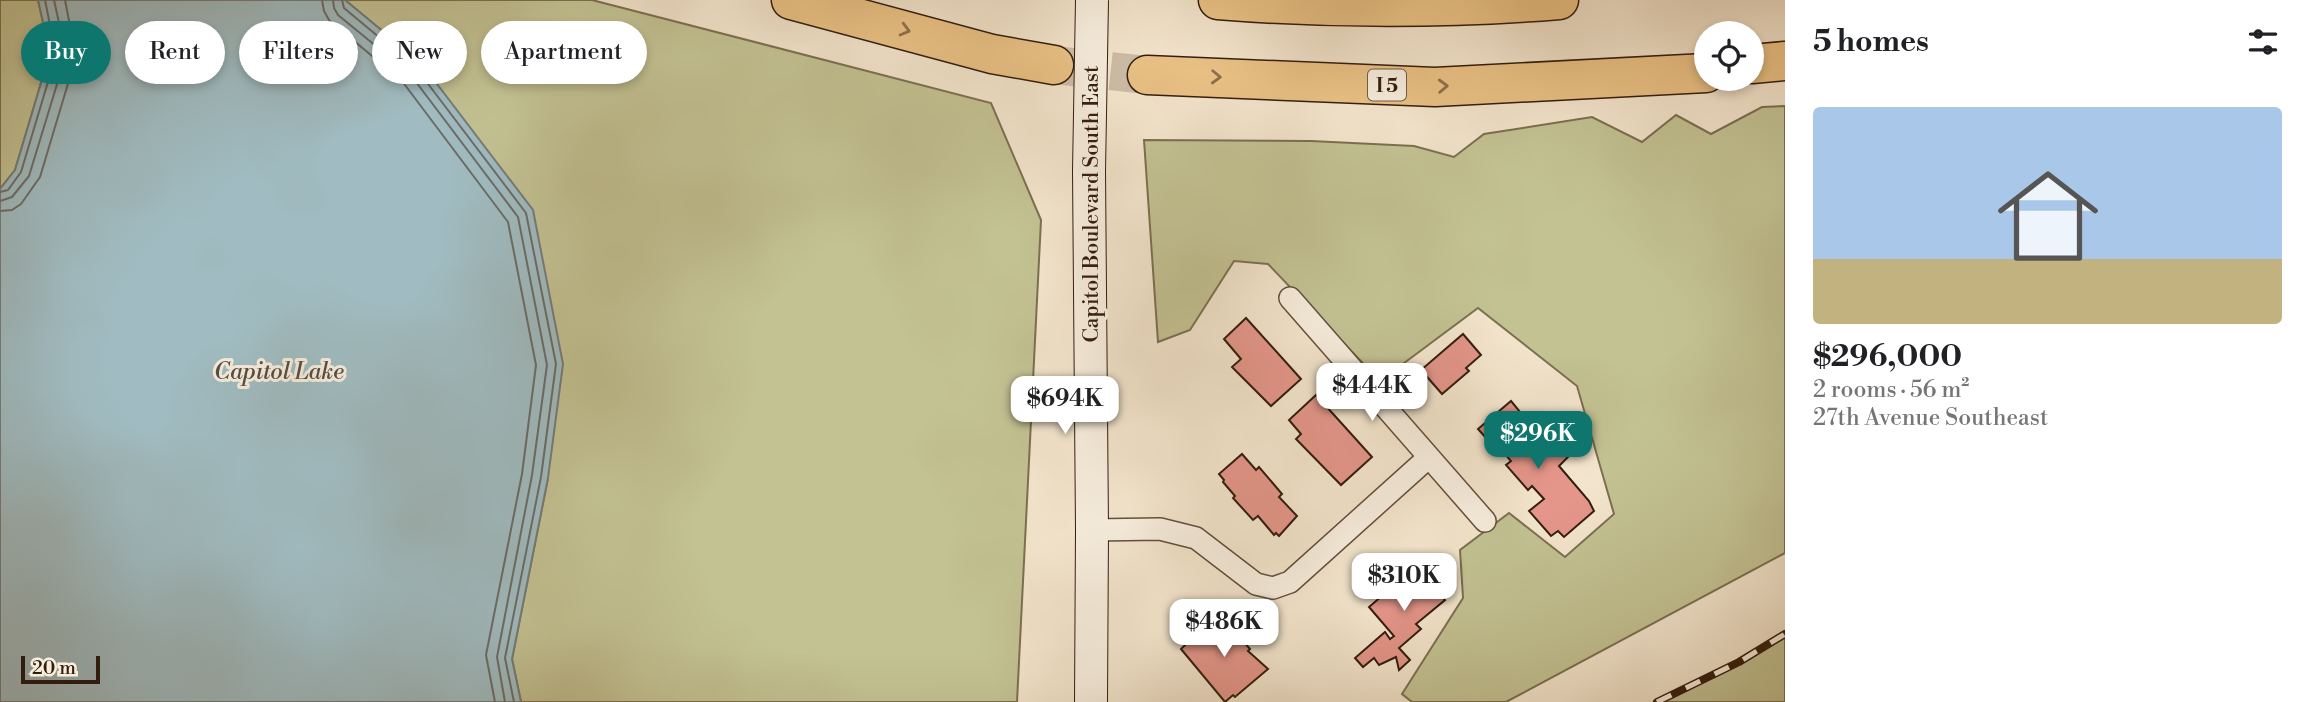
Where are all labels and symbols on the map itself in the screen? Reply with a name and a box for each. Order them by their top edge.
one-way arrow [898,22,910,37]
street label: Capitol Boulevard South East [1079,65,1105,343]
road number: I 5 [1368,69,1406,100]
one-way arrow [1210,70,1221,85]
one-way arrow [1438,78,1449,94]
water label: Capitol Lake [214,358,344,386]
pin: $444K [1323,364,1421,423]
pin: $694K [1016,376,1114,436]
pin: $296K [1489,412,1587,471]
pin: $310K [1355,554,1453,613]
pin: $486K [1175,600,1273,659]
scale bar [21,653,100,685]

